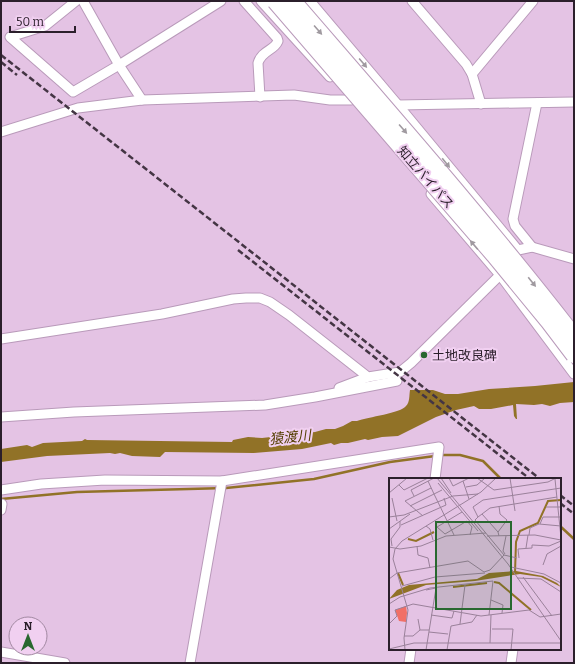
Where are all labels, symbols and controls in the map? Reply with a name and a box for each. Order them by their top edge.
scale bar [10,8,75,34]
text: 50 m [16,15,45,29]
one-way arrow [314,25,323,36]
one-way arrow [358,58,367,68]
one-way arrow [399,123,408,134]
street label: 知立バイパス [394,143,457,212]
one-way arrow [442,157,450,168]
one-way arrow [470,240,479,251]
one-way arrow [527,276,536,287]
place label: 土地改良碑 [432,348,497,363]
marker: 土地改良碑 [419,350,429,360]
water label: 猿渡川 [268,427,314,448]
inset map [389,478,561,650]
north arrow [8,616,48,656]
text: N [24,620,33,633]

